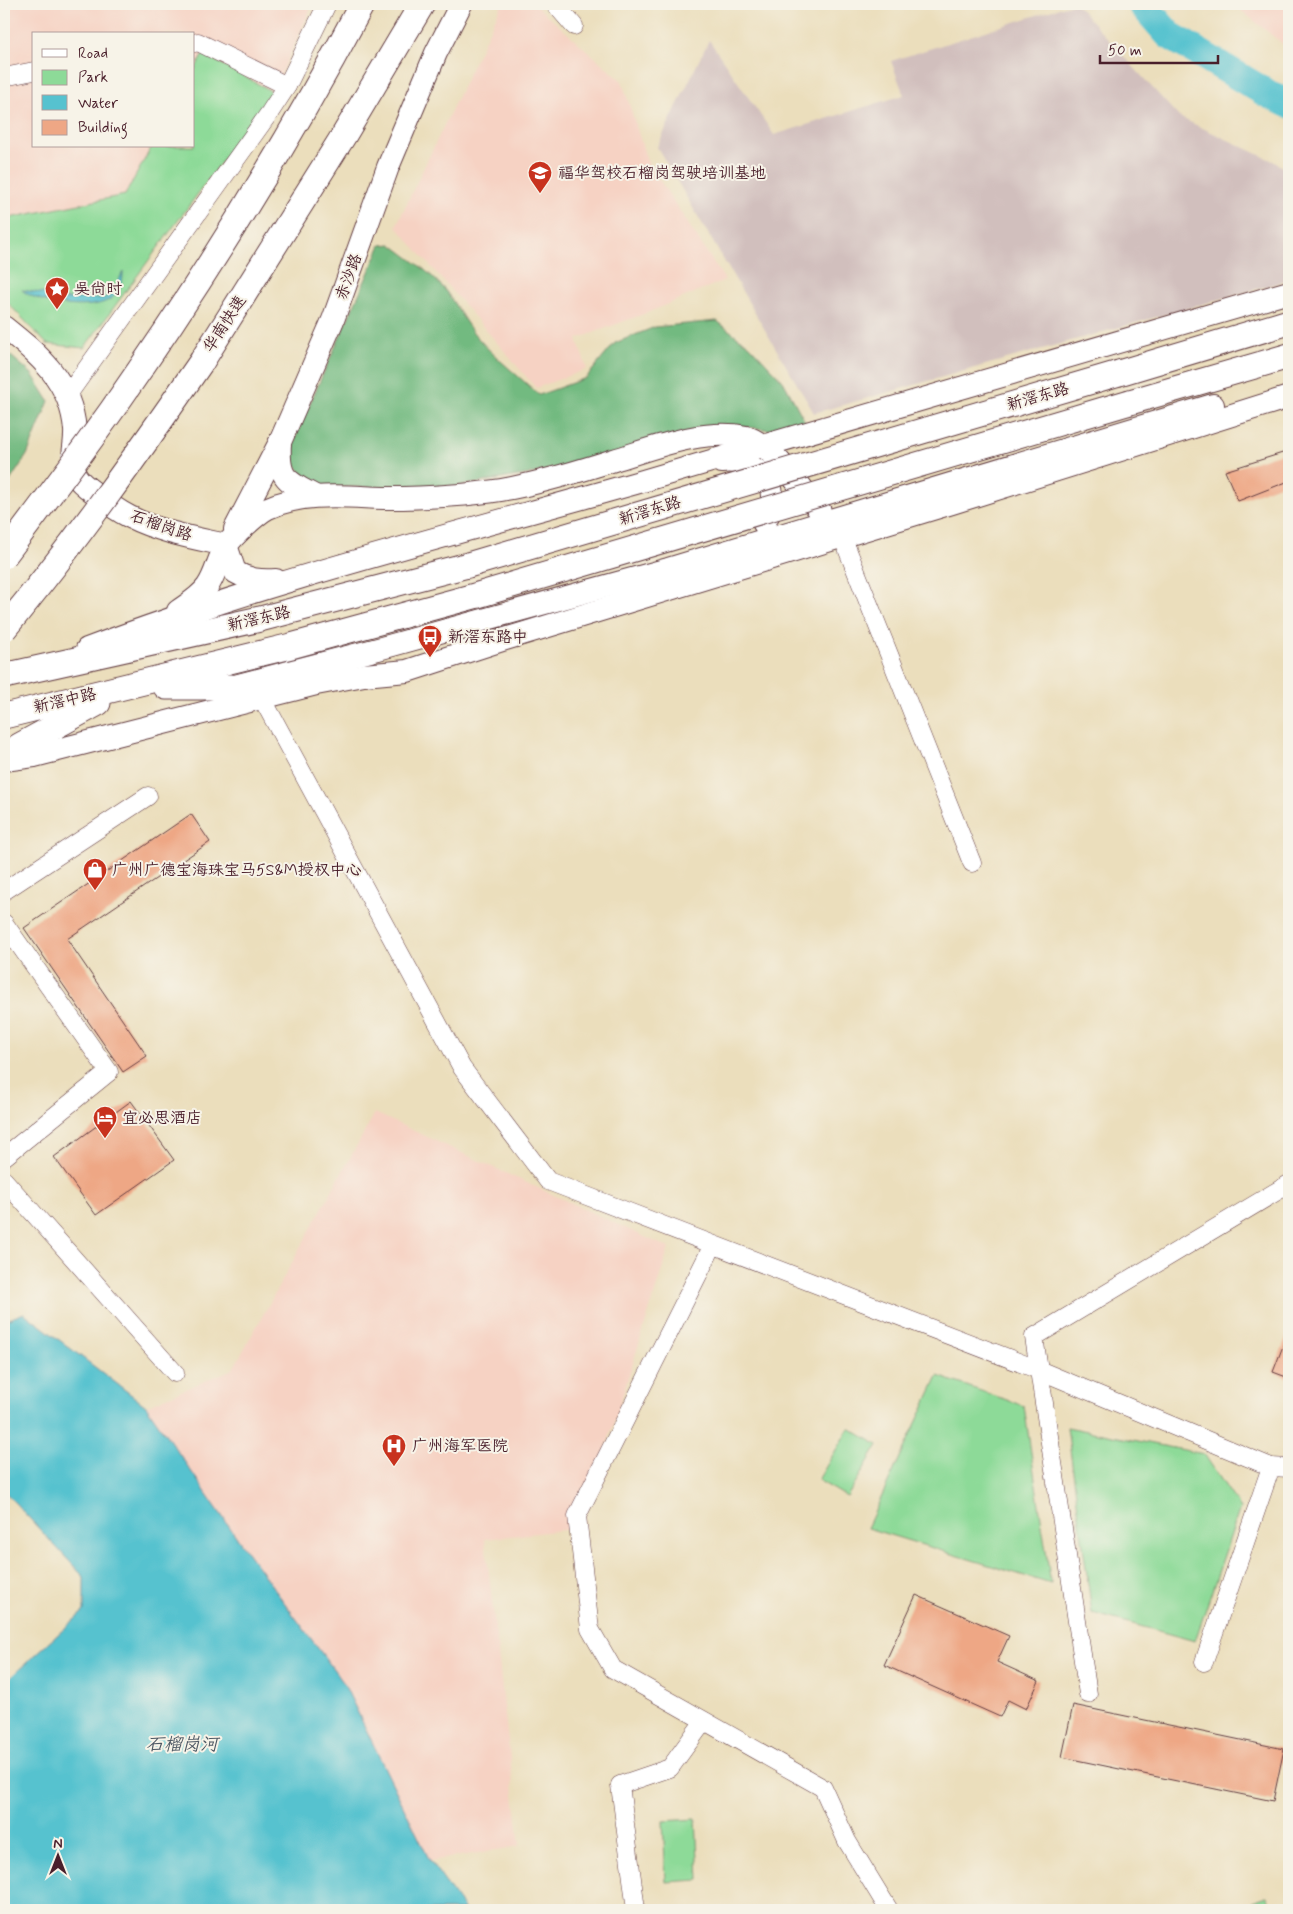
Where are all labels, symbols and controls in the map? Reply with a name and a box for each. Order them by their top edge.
legend [32,32,195,148]
scale bar [1100,32,1218,64]
text: 50 m [1108,41,1142,61]
text: Road [78,44,108,64]
text: Park [78,68,108,88]
text: Water [78,94,118,114]
text: Building [78,118,128,139]
school or university icon: 福华驾校石榴岗驾驶培训基地 [527,160,553,194]
place label: 福华驾校石榴岗驾驶培训基地 [558,163,766,184]
street label: 赤沙路 [331,251,367,303]
place icon: 吴尚时 [44,276,70,310]
place label: 吴尚时 [74,279,122,300]
street label: 华南快速 [199,291,251,357]
street label: 新滘东路 [1004,378,1072,416]
street label: 新滘东路 [616,492,684,530]
street label: 石榴岗路 [127,506,195,546]
street label: 新滘东路 [225,602,293,636]
bus stop icon: 新滘东路中 [417,624,443,658]
place label: 新滘东路中 [448,627,528,648]
street label: 新滘中路 [31,684,99,718]
shop icon: 广州广德宝海珠宝马5S&M授权中心 [82,857,108,891]
place label: 广州广德宝海珠宝马5S&M授权中心 [112,860,362,881]
hotel icon: 宜必思酒店 [92,1105,118,1139]
place label: 宜必思酒店 [122,1108,202,1129]
hospital icon: 广州海军医院 [381,1433,407,1467]
place label: 广州海军医院 [412,1436,508,1457]
water label: 石榴岗河 [146,1733,221,1757]
north arrow [32,1832,82,1882]
text: N [53,1835,63,1853]

